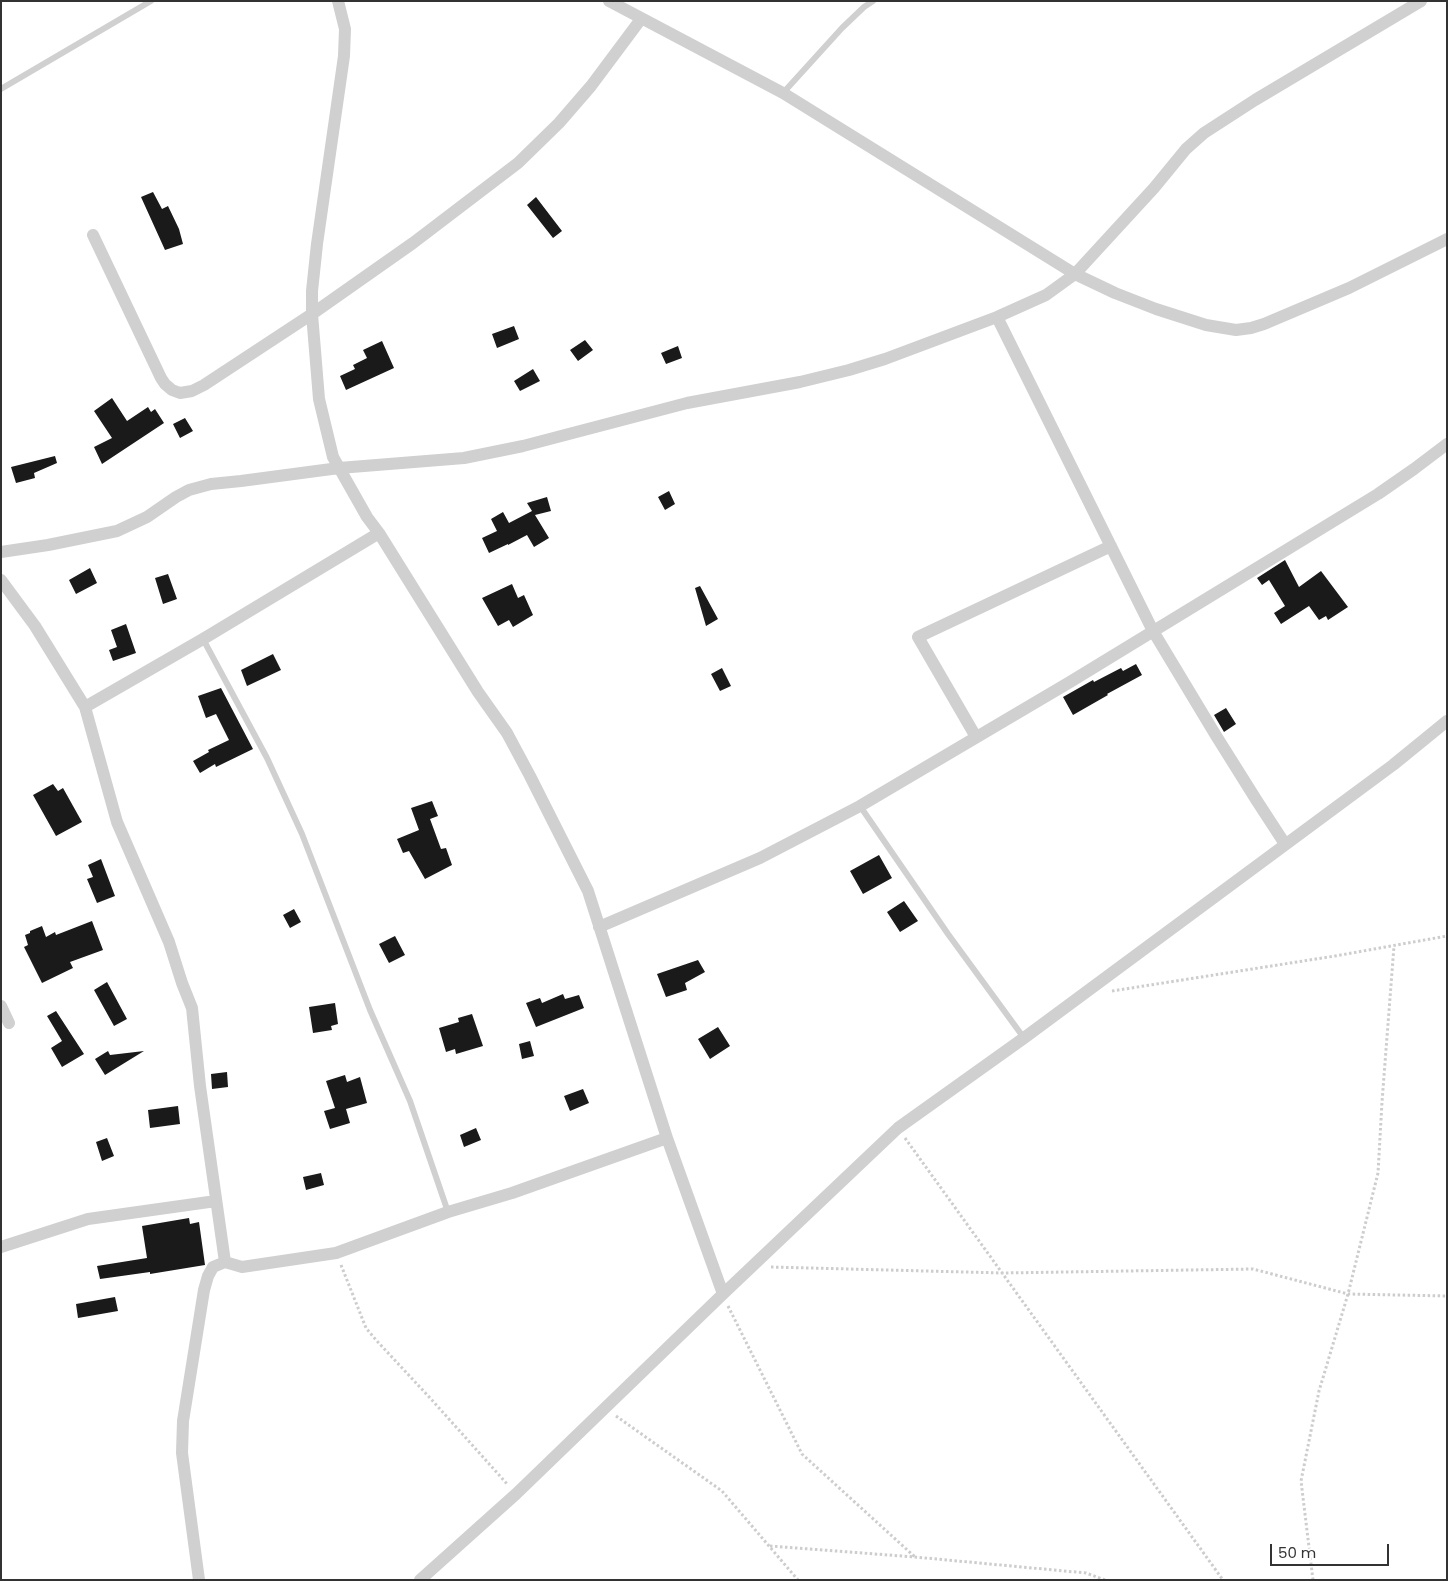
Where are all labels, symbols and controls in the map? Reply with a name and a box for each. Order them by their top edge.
scale bar [1273,1534,1392,1566]
text: 50 m [1278,1542,1316,1563]

